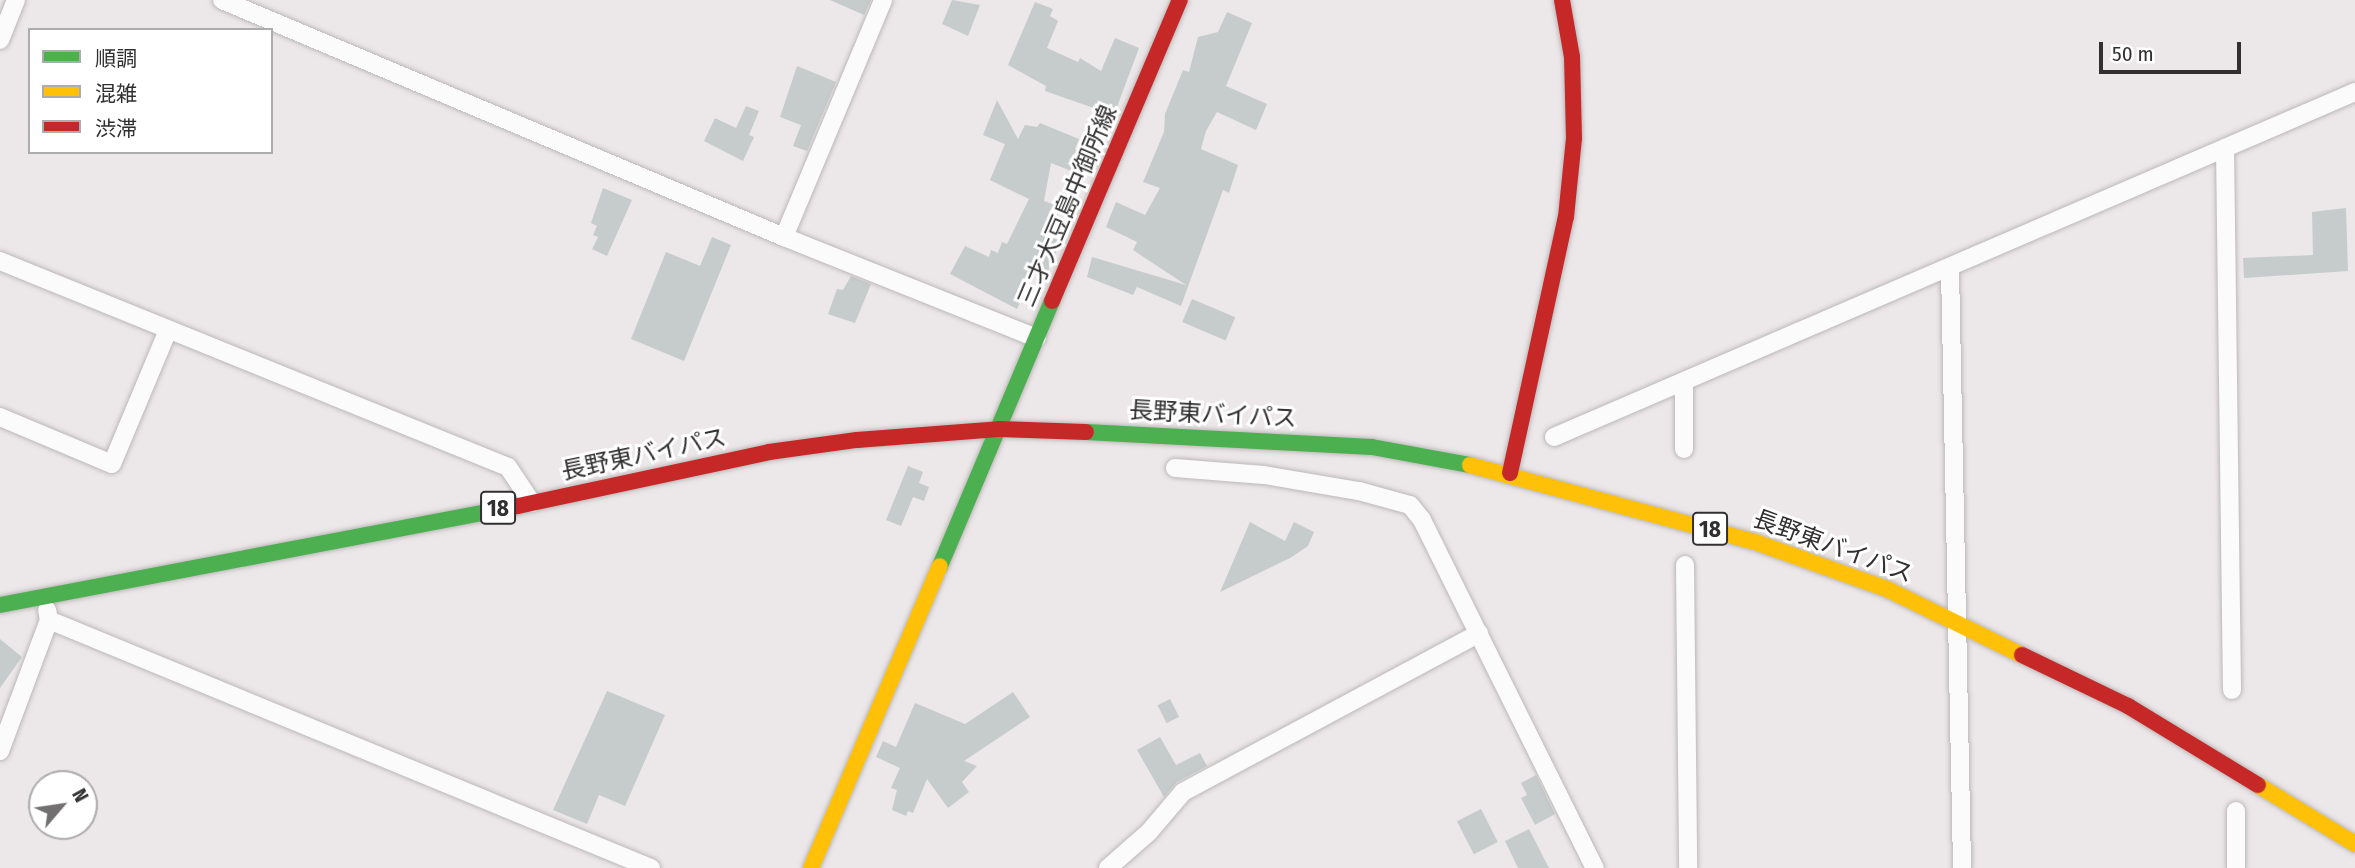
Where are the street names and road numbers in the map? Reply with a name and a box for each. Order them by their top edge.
street label: 三才大豆島中御所線 [1013,101,1123,311]
street label: 長野東バイパス [1128,396,1298,434]
street label: 長野東バイパス [559,423,729,487]
road number: 18 [479,488,517,528]
street label: 長野東バイパス [1749,505,1917,589]
road number: 18 [1691,509,1729,548]

